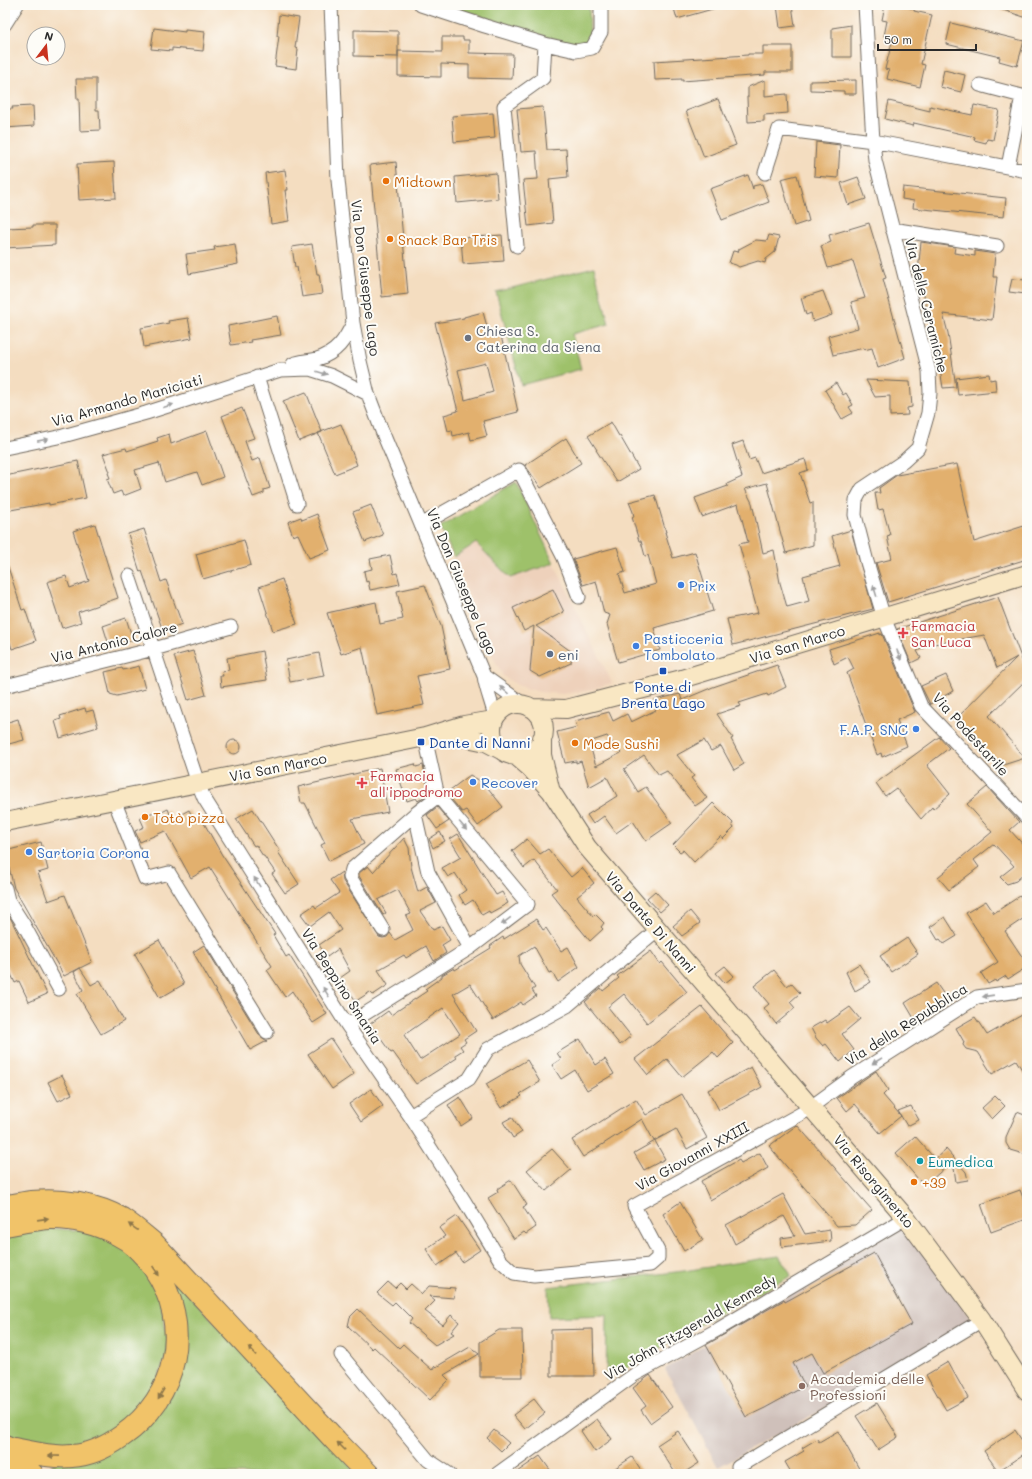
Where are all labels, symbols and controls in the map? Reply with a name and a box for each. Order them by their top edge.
north arrow [26,26,66,66]
scale bar [878,26,976,52]
text: N [43,28,55,44]
text: 50 m [884,31,912,47]
place label: Midtown [394,172,451,191]
marker: Midtown [381,176,391,186]
street label: Via Don Giuseppe Lago [347,199,385,357]
place label: Snack Bar Tris [398,230,497,249]
marker: Snack Bar Tris [385,234,395,244]
street label: Via delle Ceramiche [901,235,953,375]
place label: Chiesa S. Caterina da Siena [476,321,601,356]
marker: Chiesa S. Caterina da Siena [463,333,473,343]
street label: Via Armando Maniciati [49,369,205,431]
one-way arrow [316,370,328,376]
one-way arrow [163,402,175,408]
one-way arrow [37,437,49,443]
street label: Via Don Giuseppe Lago [423,505,501,657]
place label: Prix [689,576,716,595]
marker: Prix [676,580,686,590]
one-way arrow [872,584,878,596]
place label: Farmacia San Luca [911,616,976,651]
street label: Via Antonio Calore [49,617,179,667]
street label: Via San Marco [747,620,847,668]
marker: Farmacia San Luca [898,628,908,638]
place label: Pasticceria Tombolato [644,629,724,664]
marker: Pasticceria Tombolato [631,641,641,651]
place label: eni [558,645,579,664]
marker: eni [545,649,555,659]
one-way arrow [896,649,902,660]
marker: Ponte di Brenta Lago [658,666,668,676]
place label: Ponte di Brenta Lago [621,677,705,712]
one-way arrow [498,686,509,695]
street label: Via Podestarile [928,688,1014,780]
place label: F.A.P. SNC [840,720,908,739]
marker: F.A.P. SNC [911,724,921,734]
place label: Dante di Nanni [429,733,531,752]
place label: Mode Sushi [583,734,659,753]
marker: Dante di Nanni [416,737,426,747]
marker: Mode Sushi [570,738,580,748]
street label: Via San Marco [228,748,328,786]
place label: Farmacia all'ippodromo [370,766,462,801]
place label: Recover [481,773,538,792]
marker: Recover [468,777,478,787]
marker: Farmacia all'ippodromo [357,778,367,788]
place label: Totò pizza [153,808,225,827]
marker: Totò pizza [140,812,150,822]
one-way arrow [459,820,467,831]
place label: Sartoria Corona [37,843,150,862]
marker: Sartoria Corona [24,847,34,857]
street label: Via Dante Di Nanni [601,867,701,977]
one-way arrow [253,877,261,887]
one-way arrow [501,917,511,925]
street label: Via Beppino Smania [297,924,387,1048]
street label: Via della Repubblica [841,979,971,1069]
one-way arrow [322,987,330,997]
one-way arrow [982,993,994,999]
one-way arrow [871,1057,883,1064]
street label: Via Giovanni XXIII [632,1117,752,1195]
street label: Via Risorgimento [829,1130,919,1232]
place label: Eumedica [928,1152,994,1171]
marker: Eumedica [915,1156,925,1166]
place label: +39 [922,1173,946,1192]
marker: +39 [909,1177,919,1187]
one-way arrow [37,1216,50,1222]
one-way arrow [128,1224,139,1231]
one-way arrow [152,1265,160,1276]
street label: Via John Fitzgerald Kennedy [601,1270,779,1384]
one-way arrow [248,1346,257,1356]
place label: Accademia delle Professioni [810,1369,924,1404]
marker: Accademia delle Professioni [797,1381,807,1391]
one-way arrow [157,1388,164,1400]
one-way arrow [336,1441,346,1451]
one-way arrow [47,1453,60,1459]

